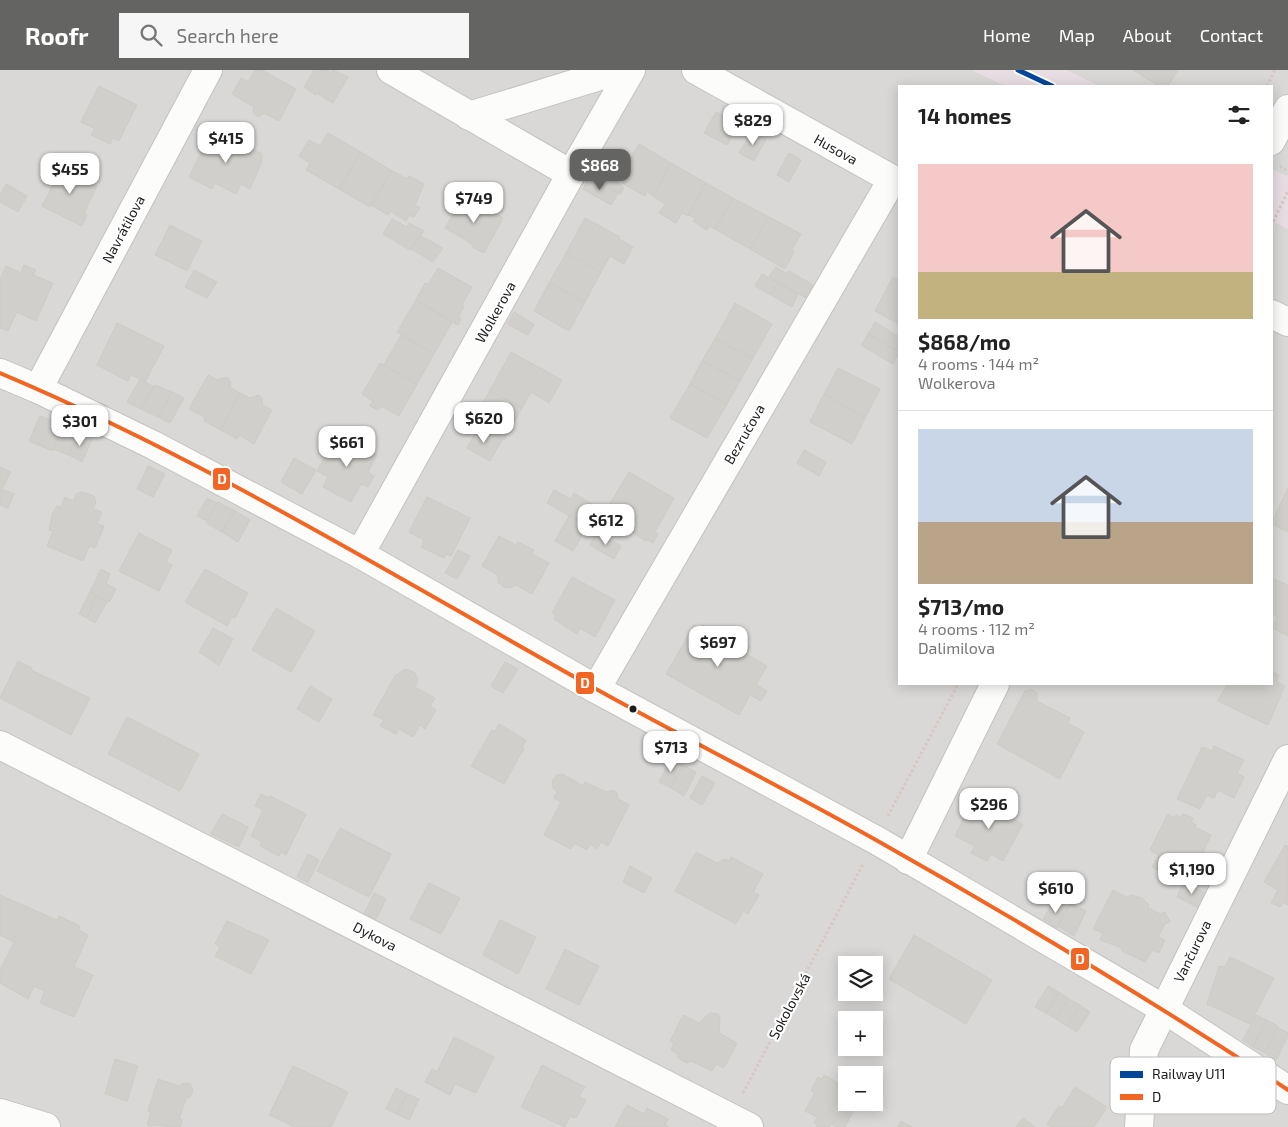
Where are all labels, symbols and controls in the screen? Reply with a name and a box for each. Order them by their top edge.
search box [119,13,469,58]
text: Roofr [25,21,89,50]
icon: search [137,21,165,49]
text: Search here [177,24,279,47]
text: Home [983,24,1031,46]
text: Map [1059,24,1095,46]
text: About [1123,24,1172,46]
text: Contact [1200,24,1263,46]
icon: filters [1225,101,1253,129]
text: 14 homes [918,103,1012,128]
pin: $829 [723,104,783,146]
text: $829 [734,110,772,129]
pin: $415 [196,122,256,164]
text: $415 [208,128,244,147]
street label: Husova [811,130,861,168]
pin: $868 [570,148,630,191]
pin: $455 [40,152,100,195]
text: $868 [581,155,619,174]
text: $455 [51,159,89,178]
pin: $749 [444,182,504,224]
text: $749 [455,188,493,207]
street label: Navrátilova [98,192,148,266]
icon: home [1041,196,1131,286]
street label: Wolkerova [471,278,519,346]
text: $868/mo [918,329,1011,354]
text: 4 rooms · 144 m² [918,354,1039,373]
text: Wolkerova [918,373,996,392]
street label: Bezručova [720,401,768,467]
pin: $620 [454,402,514,444]
pin: $301 [50,404,110,447]
text: $620 [465,408,503,427]
text: $301 [62,411,98,430]
pin: $661 [317,426,377,468]
text: $661 [329,432,365,451]
icon: home [1041,462,1131,552]
line badge: D [212,467,231,491]
text: D [217,470,227,487]
pin: $612 [576,504,636,546]
text: $612 [589,510,623,529]
text: $713/mo [918,594,1004,619]
text: 4 rooms · 112 m² [918,619,1035,638]
pin: $697 [688,626,748,668]
text: $697 [700,632,736,651]
text: Dalimilova [918,638,995,657]
line badge: D [575,671,595,695]
text: D [580,674,590,691]
unlabelled marker [628,704,638,714]
pin: $713 [641,730,701,773]
text: $713 [654,737,688,756]
pin: $296 [959,788,1019,830]
text: $296 [970,794,1008,813]
pin: $1,190 [1151,852,1233,895]
text: $1,190 [1169,859,1215,878]
pin: $610 [1026,872,1086,914]
text: $610 [1038,878,1074,897]
street label: Vančurova [1170,917,1214,985]
street label: Dykova [350,918,400,954]
line badge: D [1070,947,1090,971]
text: D [1075,950,1085,967]
map controls [838,956,883,1111]
button: layers [838,956,883,1001]
street label: Sokolovská [765,970,813,1042]
button: + [838,1011,883,1056]
legend [1110,1057,1276,1114]
text: Railway U11 [1152,1065,1226,1082]
button: − [838,1066,883,1111]
text: D [1152,1088,1161,1105]

